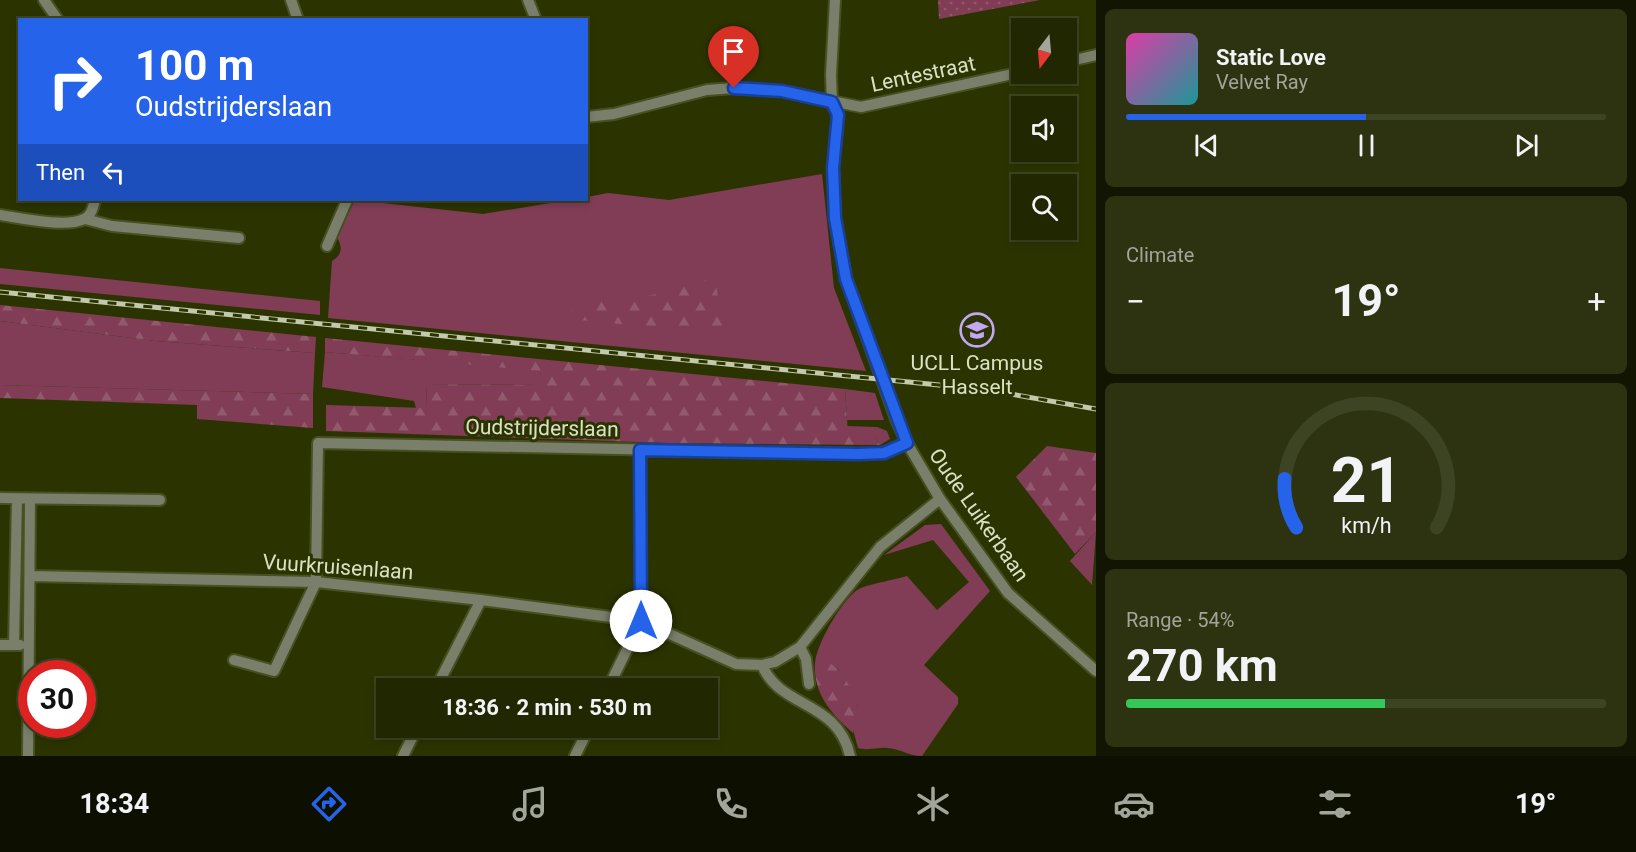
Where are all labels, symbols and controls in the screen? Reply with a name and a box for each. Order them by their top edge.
north arrow [1011,18,1077,84]
map controls [1011,18,1077,240]
pin [708,26,759,88]
icon: arrive [717,35,750,68]
text: 100 m [135,41,254,90]
icon: right [36,42,114,120]
text: Static Love [1216,45,1326,70]
street label: Lentestraat [869,51,978,97]
text: Velvet Ray [1216,70,1308,94]
text: Oudstrijderslaan [135,91,332,123]
button: sound [1011,96,1077,162]
icon: previous [1190,129,1223,162]
icon: pause [1350,129,1383,162]
icon: next [1510,129,1543,162]
icon: left [97,156,130,189]
text: Then [36,160,85,185]
button: search [1011,174,1077,240]
text: Climate [1126,243,1194,267]
text: 19° [1331,274,1401,327]
text: − [1126,282,1145,321]
text: + [1587,282,1606,321]
school or university icon: UCLL Campus Hasselt [959,312,995,348]
place label: UCLL Campus Hasselt [911,351,1043,399]
street label: Oudstrijderslaan [465,415,619,441]
street label: Oude Luikerbaan [924,444,1034,586]
text: 21 [1330,445,1402,518]
text: km/h [1341,514,1391,539]
street label: Vuurkruisenlaan [262,550,414,584]
position arrow [609,589,673,653]
text: Range · 54% [1126,608,1234,632]
text: 270 km [1126,639,1278,692]
speed limit sign: 30 [18,660,96,738]
text: 18:36 · 2 min · 530 m [442,695,652,720]
icon: directions [308,783,350,825]
icon: music [509,783,551,825]
icon: phone [710,783,752,825]
icon: climate [912,783,954,825]
icon: car [1113,783,1155,825]
icon: filters [1314,783,1356,825]
text: 18:34 [80,788,149,820]
text: 19° [1515,788,1556,820]

